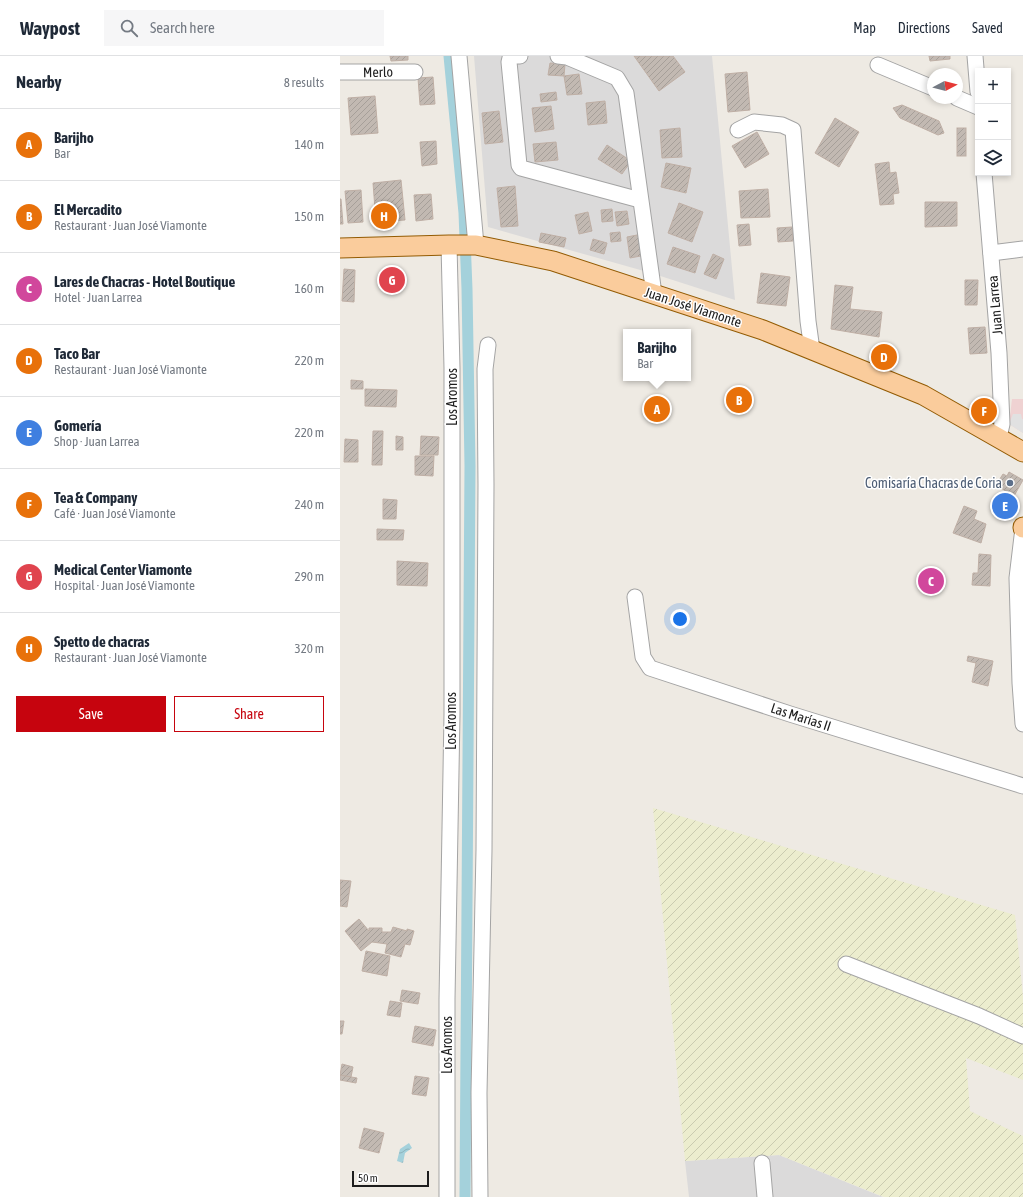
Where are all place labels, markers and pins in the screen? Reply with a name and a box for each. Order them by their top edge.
pin: H [371,201,397,231]
pin: G [379,265,405,295]
pin: D [871,342,897,372]
pin: B [726,385,752,415]
pin: A [644,394,670,424]
pin: F [971,396,997,426]
place label: Comisaría Chacras de Coria [865,475,1002,491]
marker: Comisaría Chacras de Coria [1005,478,1015,488]
pin: E [992,491,1018,521]
pin: C [918,566,944,596]

